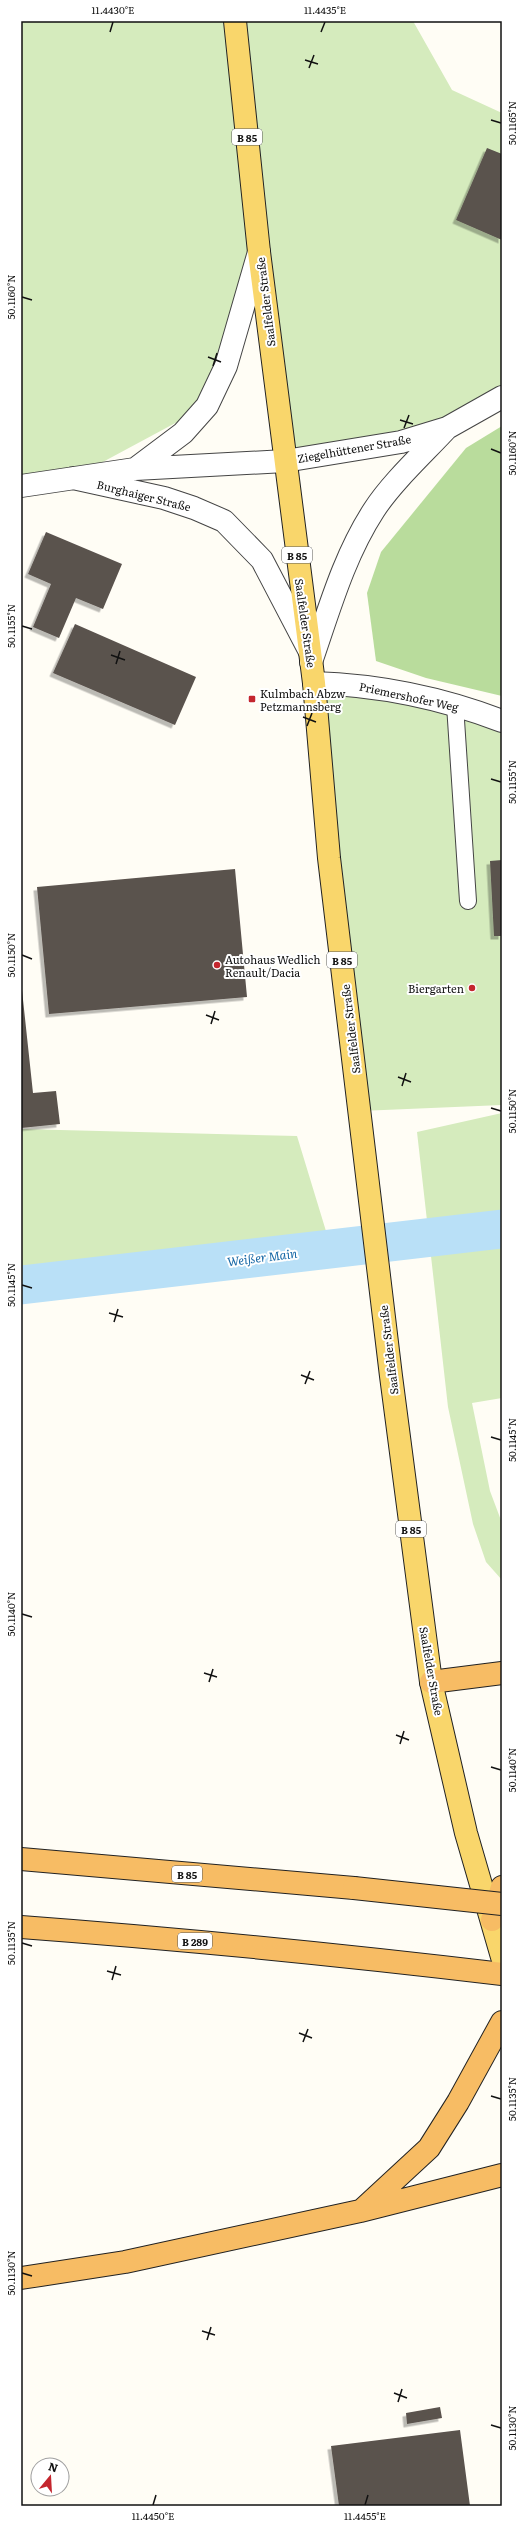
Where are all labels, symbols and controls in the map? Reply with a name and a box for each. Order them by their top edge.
text: 11.4430°E [92,2,134,17]
text: 11.4435°E [304,2,346,17]
text: 50.1165°N [504,101,519,145]
road number: B 85 [232,129,262,145]
street label: Saalfelder Straße [252,256,278,348]
text: 50.1160°N [3,274,18,320]
street label: Ziegelhüttener Straße [296,430,412,466]
text: 50.1160°N [504,430,519,476]
street label: Burghaiger Straße [95,476,193,514]
road number: B 85 [282,547,312,563]
street label: Saalfelder Straße [292,577,320,669]
text: 50.1155°N [3,604,18,648]
street label: Priemershofer Weg [358,678,461,715]
place label: Kulmbach Abzw Petzmannsberg [260,685,346,714]
marker: Kulmbach Abzw Petzmannsberg [247,694,257,704]
text: 50.1155°N [504,760,519,804]
text: 50.1150°N [3,933,18,977]
place label: Autohaus Wedlich Renault/Dacia [225,951,321,980]
road number: B 85 [327,952,357,968]
marker: Autohaus Wedlich Renault/Dacia [212,960,222,970]
place label: Biergarten [408,980,464,996]
street label: Saalfelder Straße [337,983,363,1075]
marker: Biergarten [467,983,477,993]
text: 50.1150°N [504,1089,519,1133]
water label: Weißer Main [226,1244,298,1270]
text: 50.1145°N [3,1263,18,1307]
street label: Saalfelder Straße [375,1304,401,1396]
text: 50.1145°N [504,1418,519,1462]
road number: B 85 [396,1521,426,1537]
text: 50.1140°N [3,1592,18,1636]
street label: Saalfelder Straße [416,1625,448,1717]
text: 50.1140°N [504,1748,519,1792]
road number: B 85 [172,1866,202,1882]
text: 50.1135°N [3,1921,18,1965]
road number: B 289 [178,1933,212,1949]
text: 50.1135°N [504,2077,519,2121]
text: 50.1130°N [3,2250,18,2296]
text: 50.1130°N [504,2405,519,2451]
north arrow [30,2457,70,2497]
text: N [47,2458,60,2476]
text: 11.4450°E [132,2508,174,2523]
text: 11.4455°E [344,2508,386,2523]

